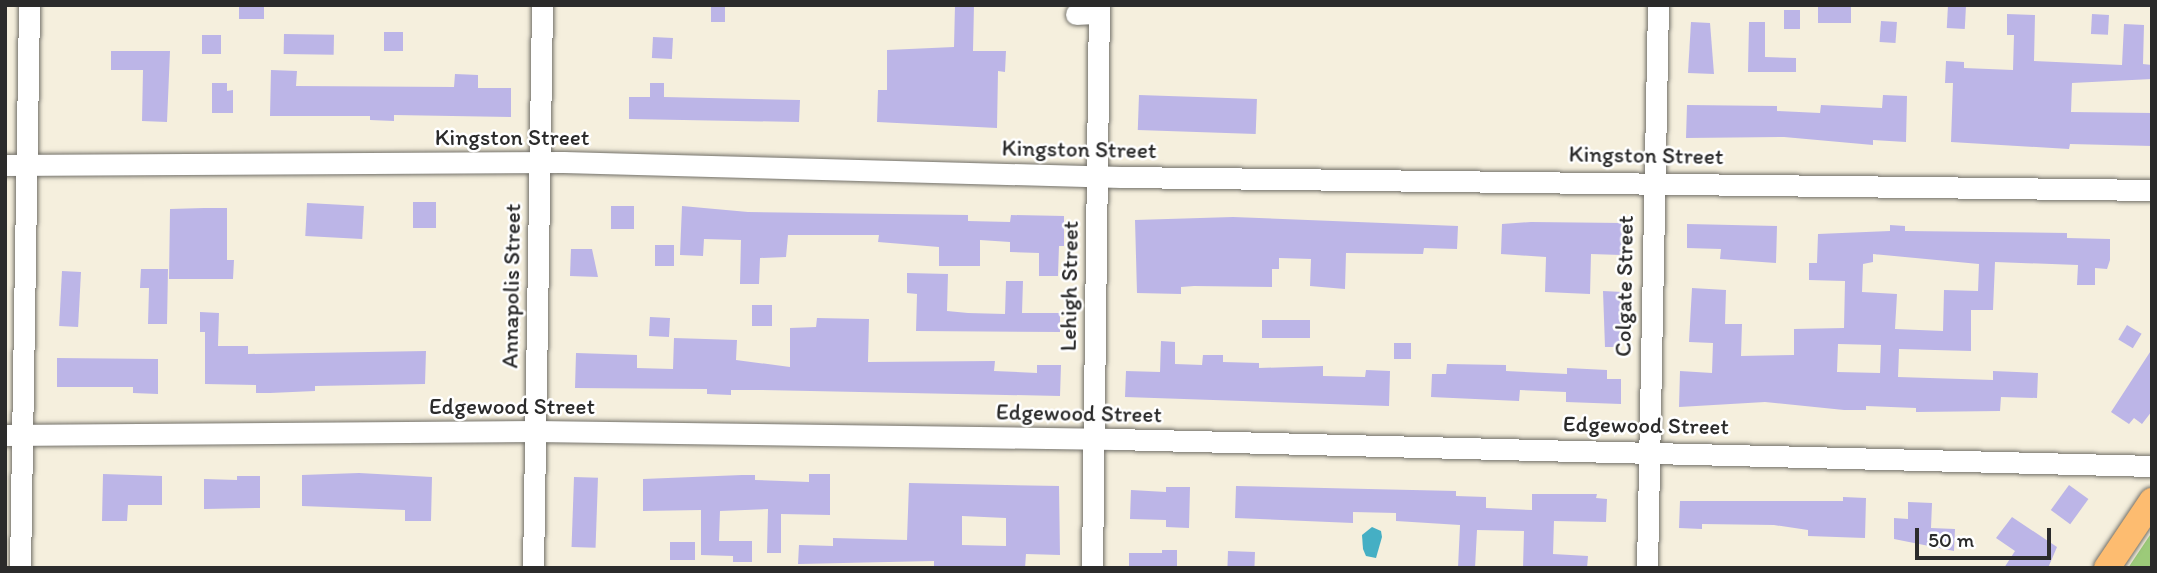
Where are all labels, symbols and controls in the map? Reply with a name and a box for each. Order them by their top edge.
street label: Kingston Street [435,123,589,151]
street label: Kingston Street [1002,134,1156,164]
street label: Kingston Street [1569,140,1723,170]
street label: Annapolis Street [496,204,526,368]
street label: Colgate Street [1609,215,1639,357]
street label: Lehigh Street [1054,220,1084,352]
street label: Edgewood Street [429,392,595,420]
street label: Edgewood Street [996,398,1162,428]
street label: Edgewood Street [1563,410,1729,440]
scale bar [1919,514,2056,558]
text: 50 m [1928,527,1974,552]

